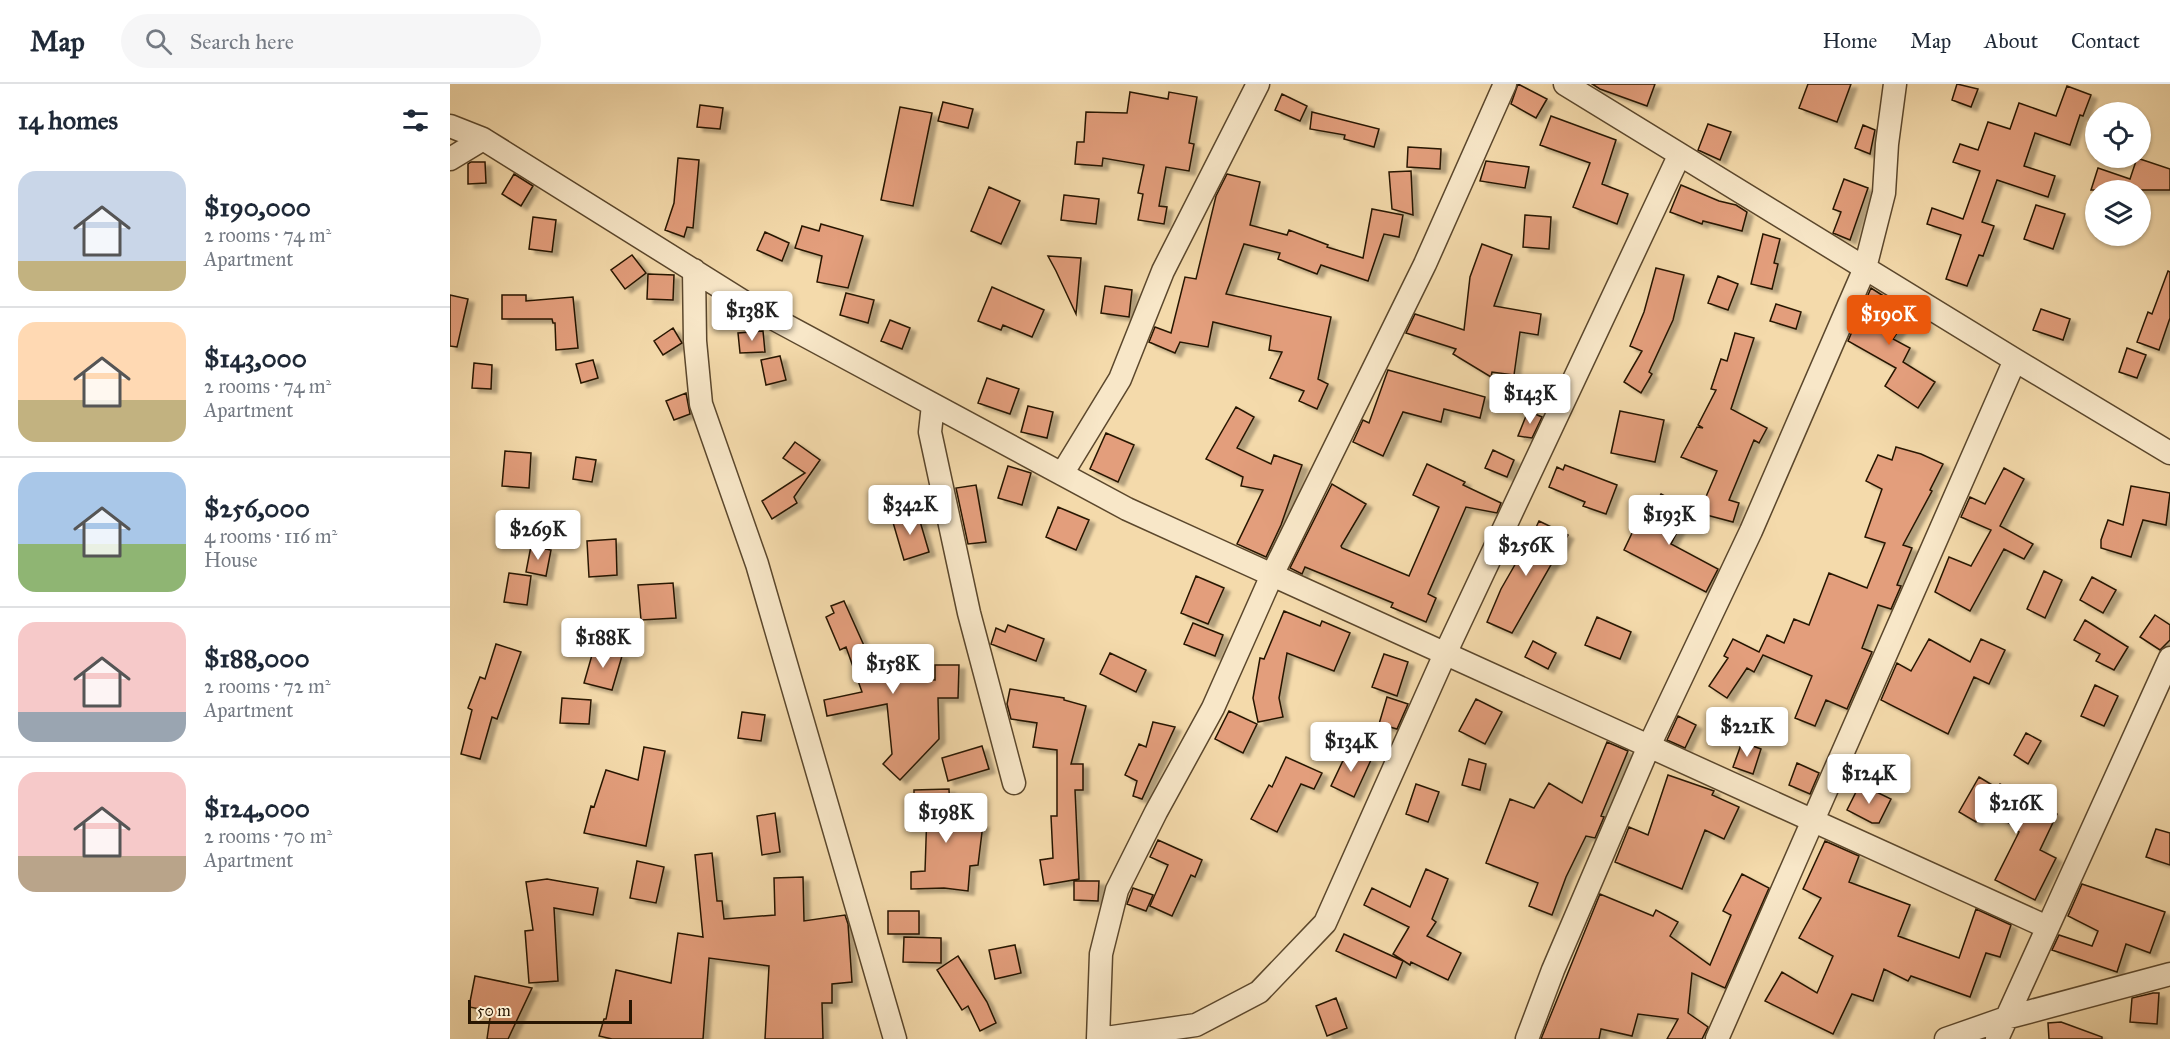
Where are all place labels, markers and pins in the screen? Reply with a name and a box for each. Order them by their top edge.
pin: $138K [710,291,794,342]
pin: $190K [1847,295,1931,346]
pin: $143K [1488,374,1572,425]
pin: $342K [868,485,952,536]
pin: $193K [1627,495,1711,546]
pin: $269K [496,510,580,561]
pin: $256K [1484,526,1568,577]
pin: $188K [561,618,645,669]
pin: $158K [851,644,935,695]
pin: $221K [1705,707,1789,758]
pin: $134K [1309,722,1393,773]
pin: $124K [1827,754,1911,805]
pin: $216K [1974,784,2058,835]
pin: $198K [904,793,988,844]

